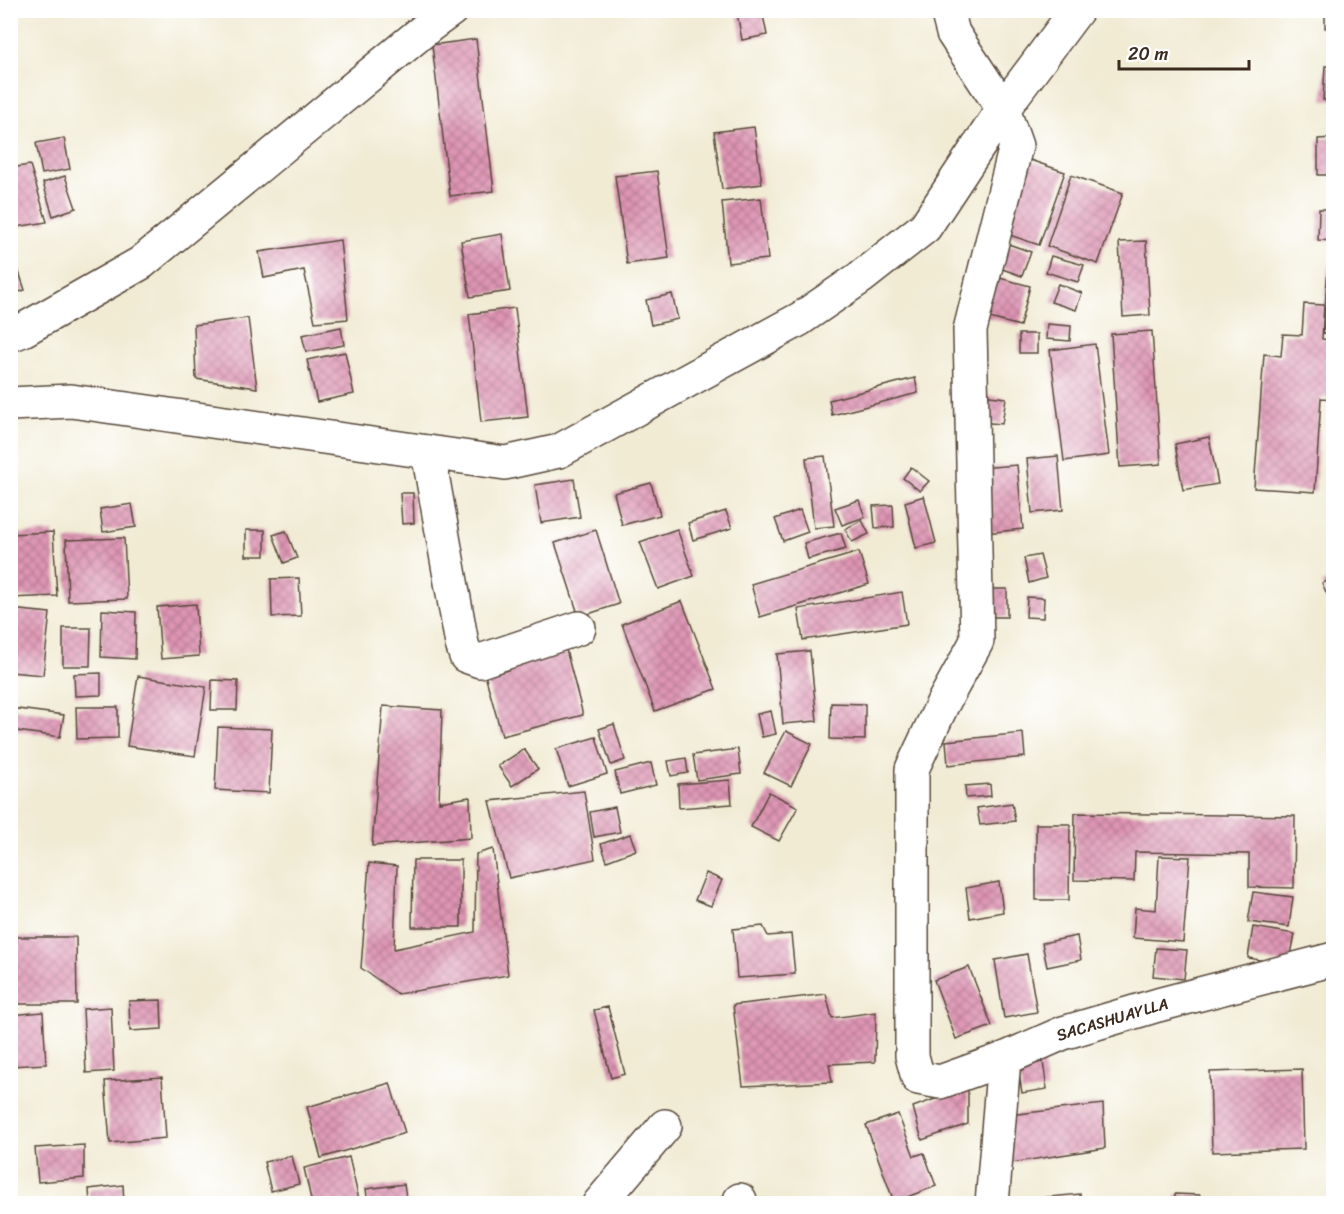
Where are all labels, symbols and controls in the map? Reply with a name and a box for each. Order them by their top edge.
scale bar [1119,33,1250,71]
text: 20 m [1128,38,1168,70]
street label: SACASHUAYLLA [1051,988,1171,1049]

